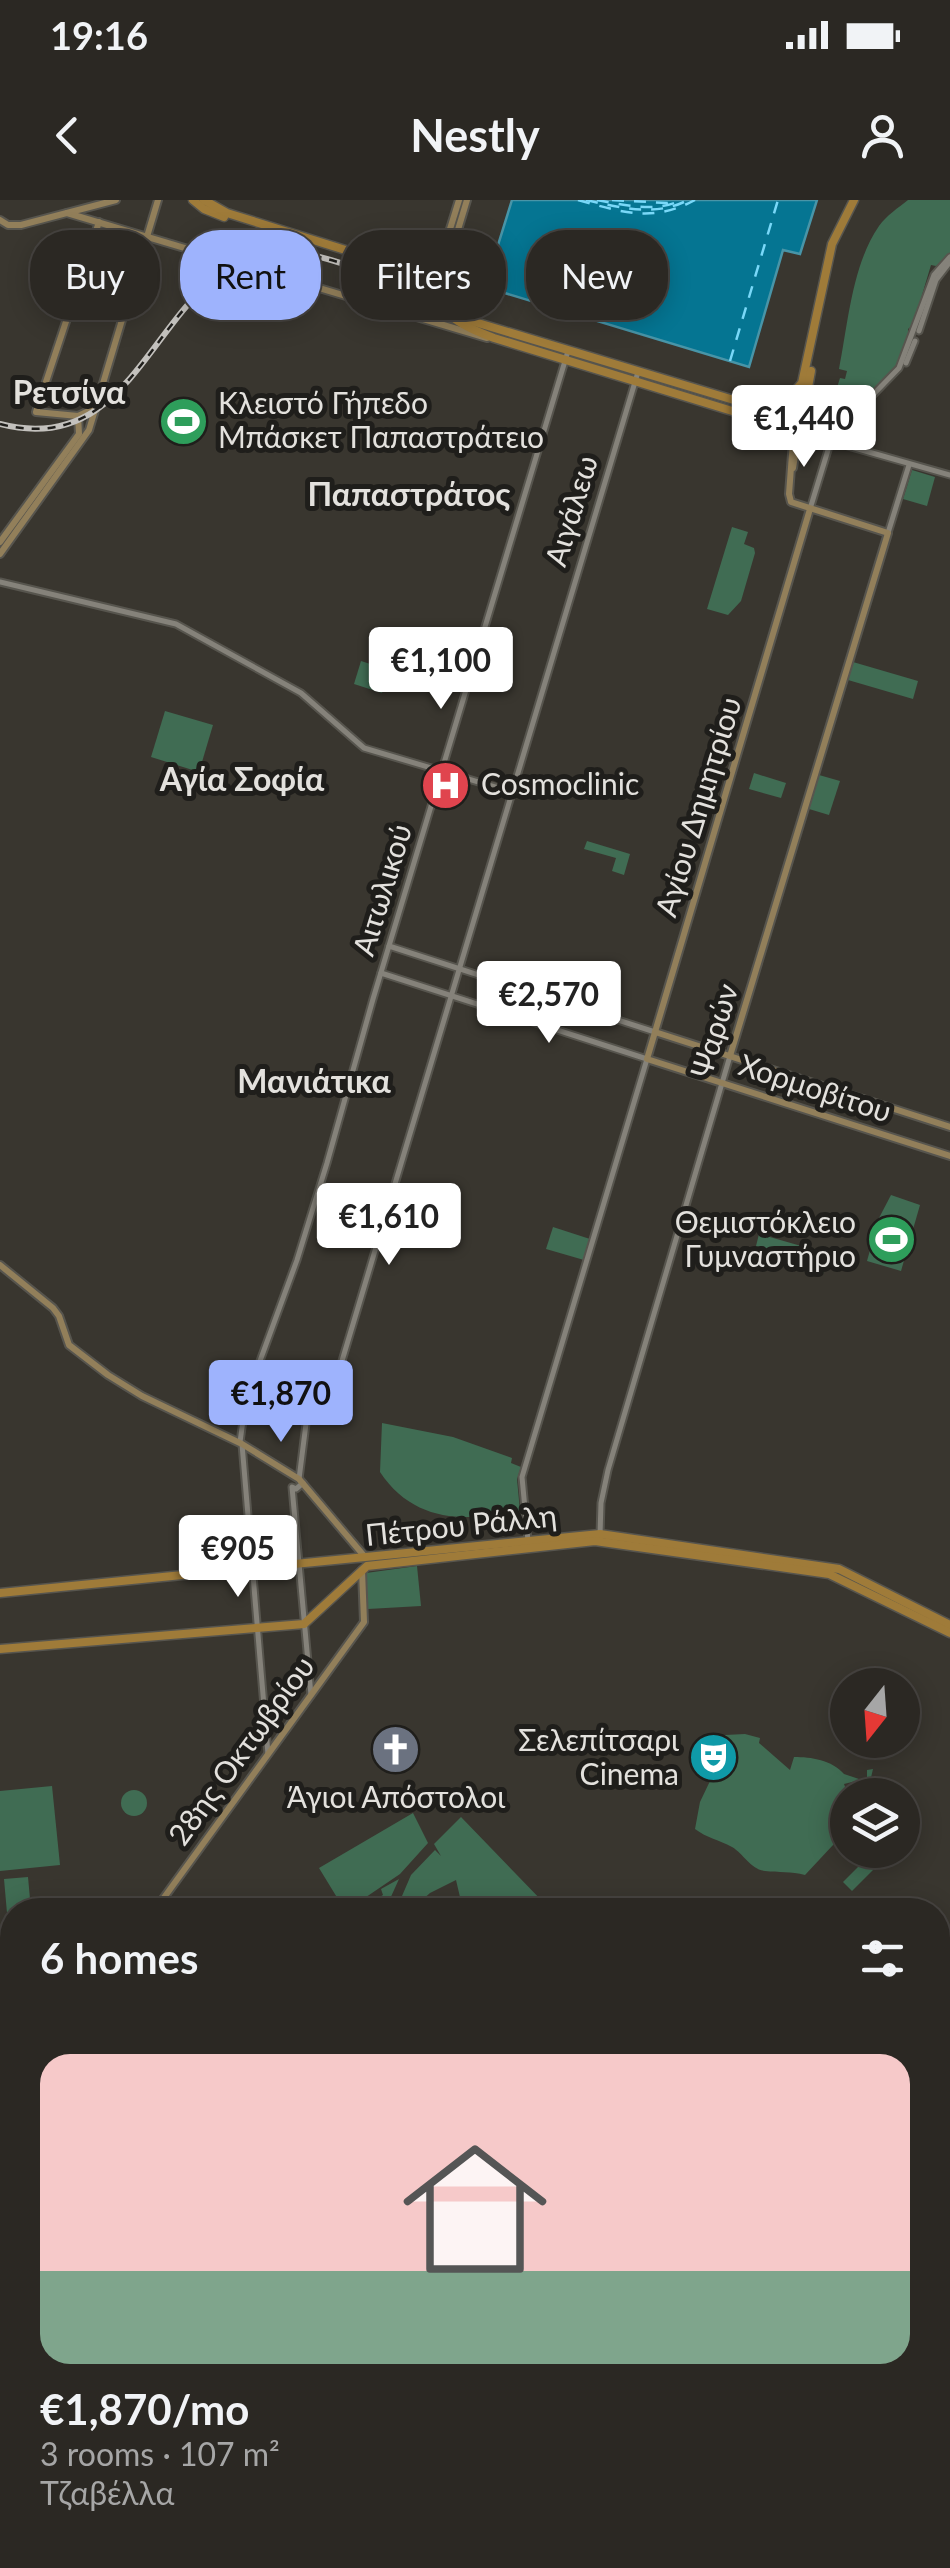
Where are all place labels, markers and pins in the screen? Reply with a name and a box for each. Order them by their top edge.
place label: Κλειστό Γήπεδο Μπάσκετ Παπαστράτειο [218,384,544,454]
pin: €1,440 [723,385,885,470]
sports icon: Κλειστό Γήπεδο Μπάσκετ Παπαστράτειο [157,395,209,447]
pin: €1,100 [360,627,522,712]
hospital icon: Cosmoclinic [420,759,472,811]
place label: Cosmoclinic [481,765,639,801]
pin: €2,570 [468,961,630,1046]
pin: €1,610 [308,1183,470,1268]
place label: Θεμιστόκλειο Γυμναστήριο [675,1203,856,1273]
sports icon: Θεμιστόκλειο Γυμναστήριο [865,1214,917,1266]
pin: €1,870 [200,1360,362,1445]
pin: €905 [179,1515,297,1600]
place label: Σελεπίτσαρι Cinema [518,1721,679,1791]
church icon: Άγιοι Απόστολοι [370,1723,422,1775]
theatre icon: Σελεπίτσαρι Cinema [688,1732,740,1784]
place label: Άγιοι Απόστολοι [287,1778,505,1814]

